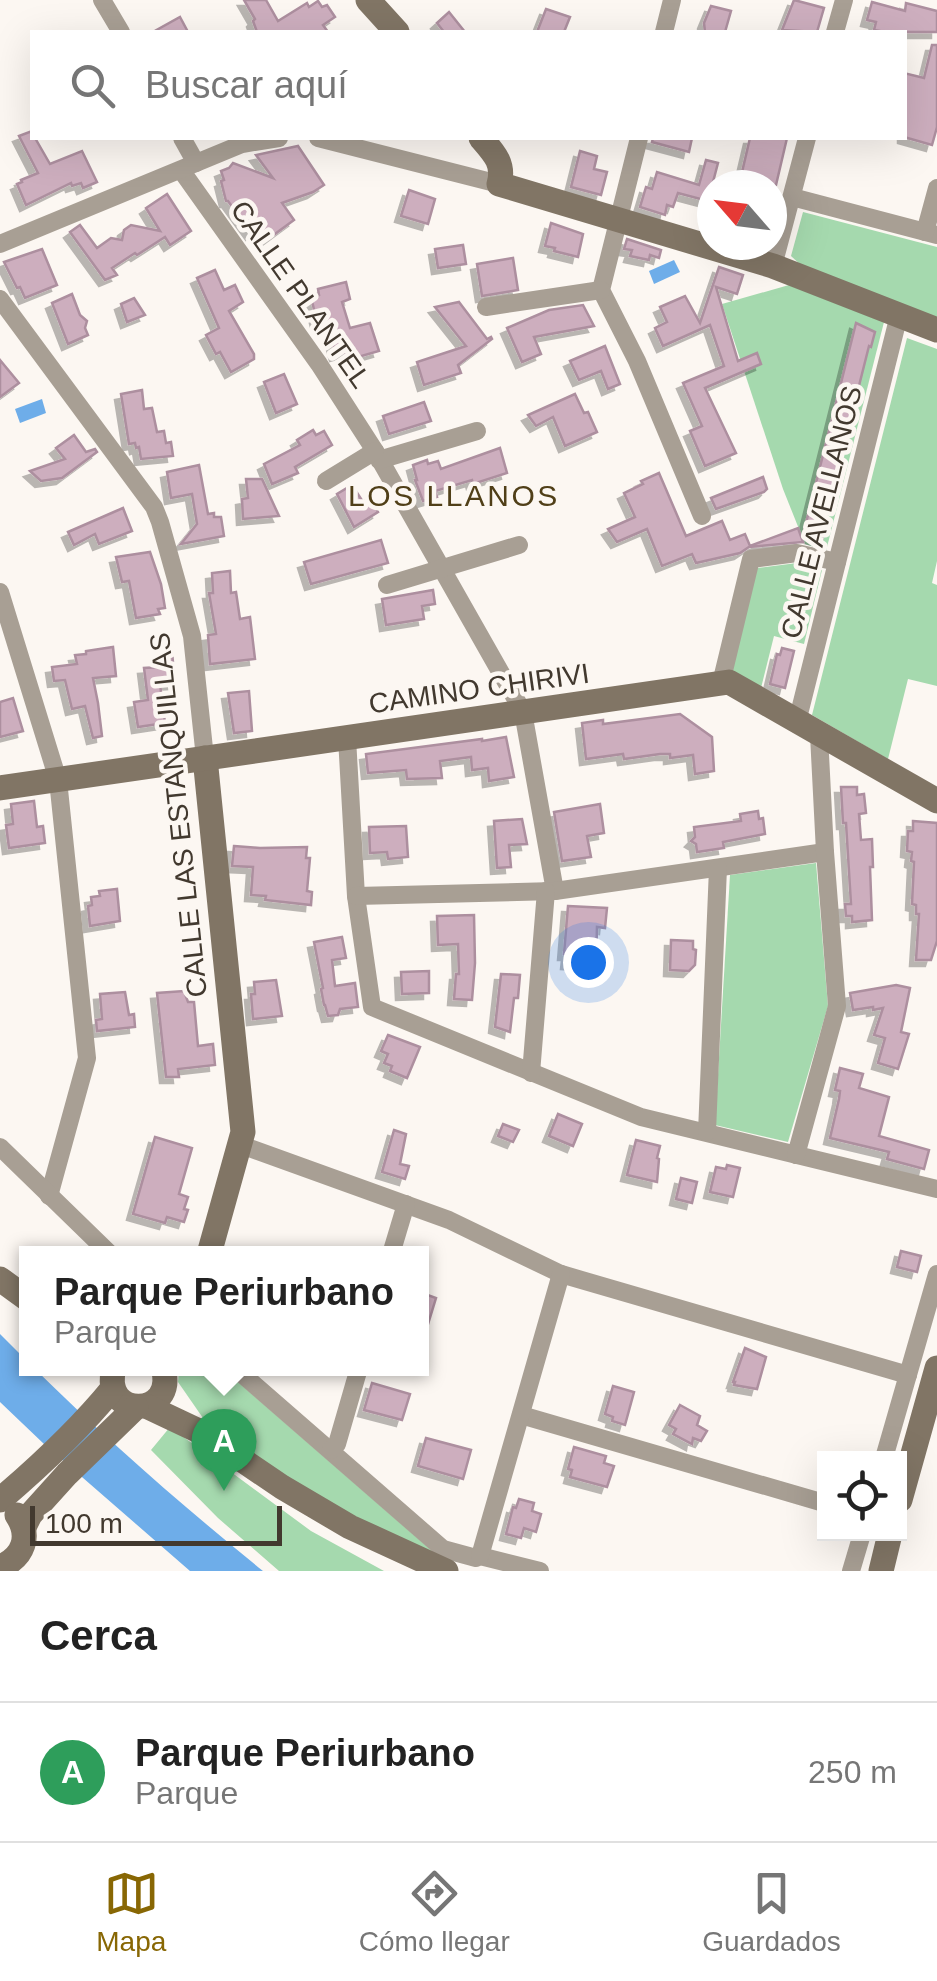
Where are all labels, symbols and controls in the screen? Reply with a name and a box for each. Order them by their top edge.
search box [30,30,907,140]
icon: search [65,58,120,113]
text: Buscar aquí [145,64,348,106]
north arrow [697,170,787,260]
street label: CALLE PLANTEL [225,195,377,394]
street label: CALLE AVELLANOS [775,383,868,642]
district label: LOS LLANOS [348,479,560,512]
street label: CALLE LAS ESTANQUILLAS [144,631,213,999]
street label: CAMINO CHIRIVI [367,658,591,719]
your location [563,937,614,988]
popup [19,1246,429,1376]
text: Parque Periurbano [54,1271,394,1313]
text: Parque [54,1314,157,1350]
pin: A [192,1408,256,1491]
map controls [817,1451,907,1541]
button: locate [817,1451,907,1541]
scale bar [30,1501,282,1546]
text: 100 m [45,1508,123,1539]
text: Cerca [40,1612,157,1659]
text: Parque Periurbano [135,1732,475,1774]
text: A [61,1754,84,1790]
text: 250 m [808,1754,897,1790]
text: Parque [135,1775,238,1811]
tab: Mapa [96,1866,166,1958]
tab: Cómo llegar [359,1866,510,1958]
tab: Guardados [702,1866,841,1958]

